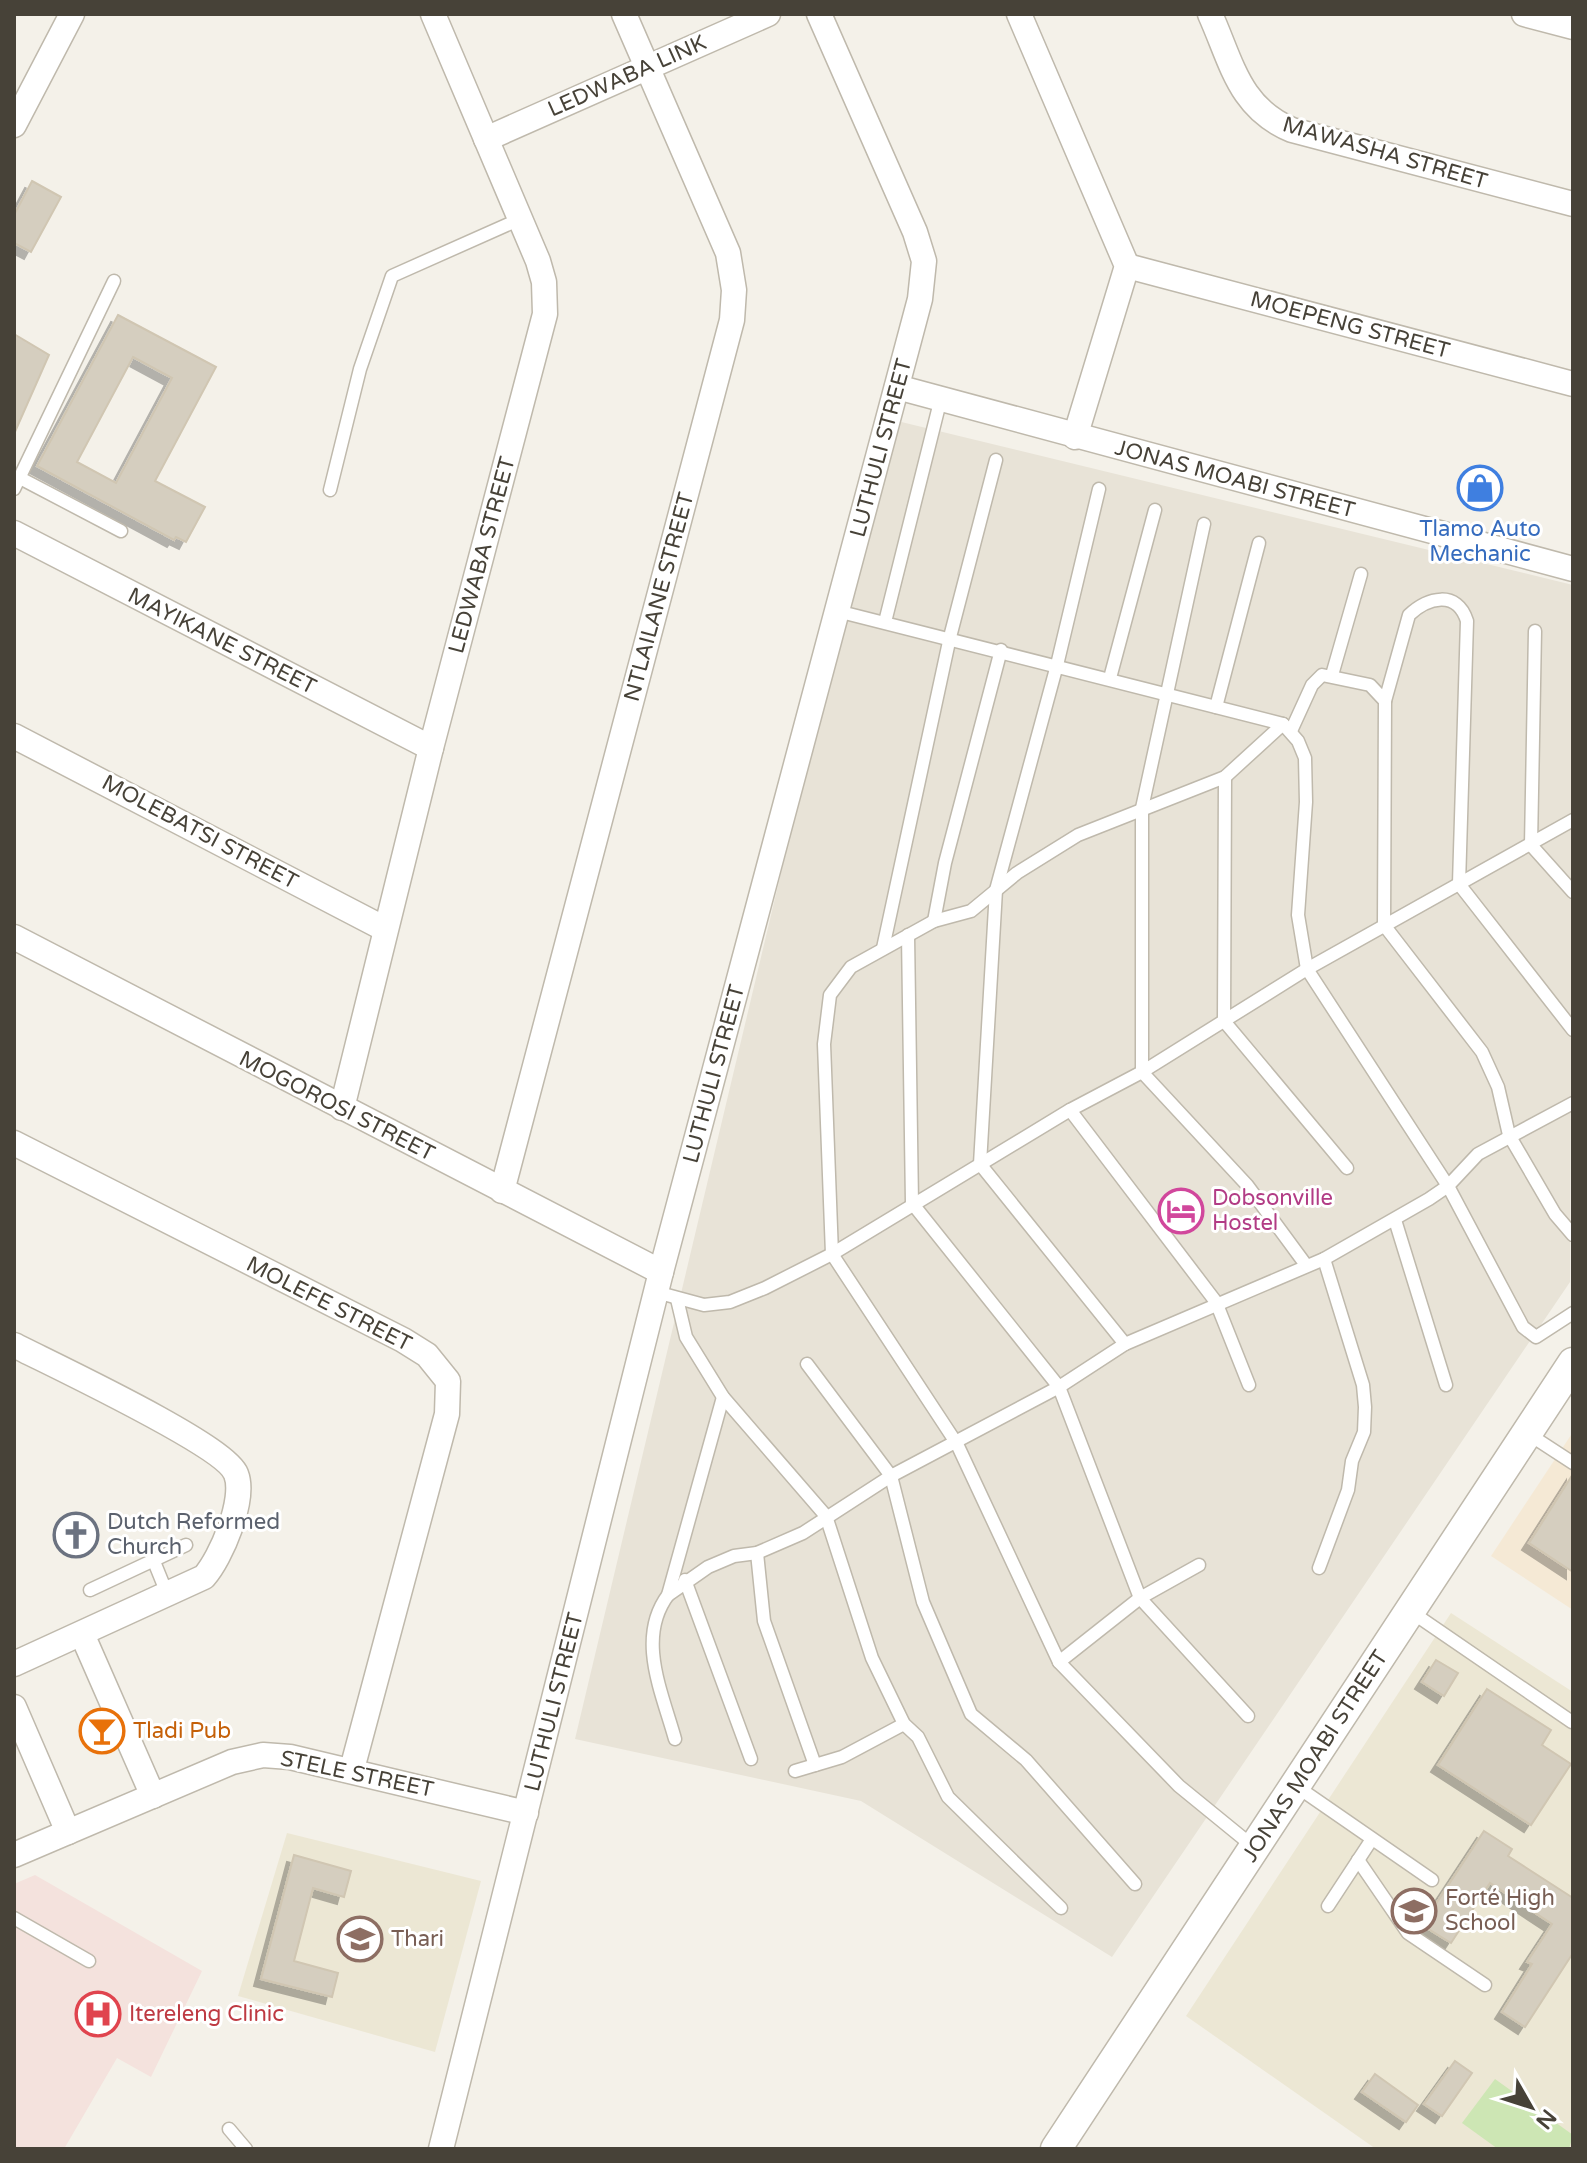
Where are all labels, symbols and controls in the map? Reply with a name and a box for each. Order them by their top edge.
street label: LEDWABA LINK [544,29,710,123]
street label: MAWASHA STREET [1280,111,1491,195]
street label: MOEPENG STREET [1247,286,1453,364]
street label: LUTHULI STREET [845,355,917,540]
street label: JONAS MOABI STREET [1112,434,1358,524]
street label: LEDWABA STREET [443,453,521,656]
shop icon: Tlamo Auto Mechanic [1456,464,1504,512]
street label: NTLAILANE STREET [619,489,700,704]
place label: Tlamo Auto Mechanic [1419,516,1541,567]
street label: MAYIKANE STREET [123,582,321,700]
street label: MOLEBATSI STREET [98,769,303,895]
street label: LUTHULI STREET [678,981,750,1166]
street label: MOGOROSI STREET [235,1045,440,1167]
place label: Dobsonville Hostel [1212,1185,1333,1236]
hotel icon: Dobsonville Hostel [1157,1187,1205,1235]
street label: MOLEFE STREET [242,1251,417,1357]
place label: Dutch Reformed Church [107,1509,280,1560]
church icon: Dutch Reformed Church [52,1511,100,1559]
street label: LUTHULI STREET [519,1609,589,1794]
street label: JONAS MOABI STREET [1237,1645,1394,1867]
bar icon: Tladi Pub [78,1707,126,1755]
place label: Tladi Pub [133,1718,231,1744]
street label: STELE STREET [278,1745,437,1803]
place label: Forté High School [1445,1885,1555,1936]
school or university icon: Forté High School [1390,1887,1438,1935]
school or university icon: Thari [336,1915,384,1963]
place label: Thari [391,1926,444,1952]
hospital icon: Itereleng Clinic [74,1990,122,2038]
place label: Itereleng Clinic [129,2001,284,2027]
north arrow [1491,2067,1571,2147]
text: N [1530,2104,1561,2134]

